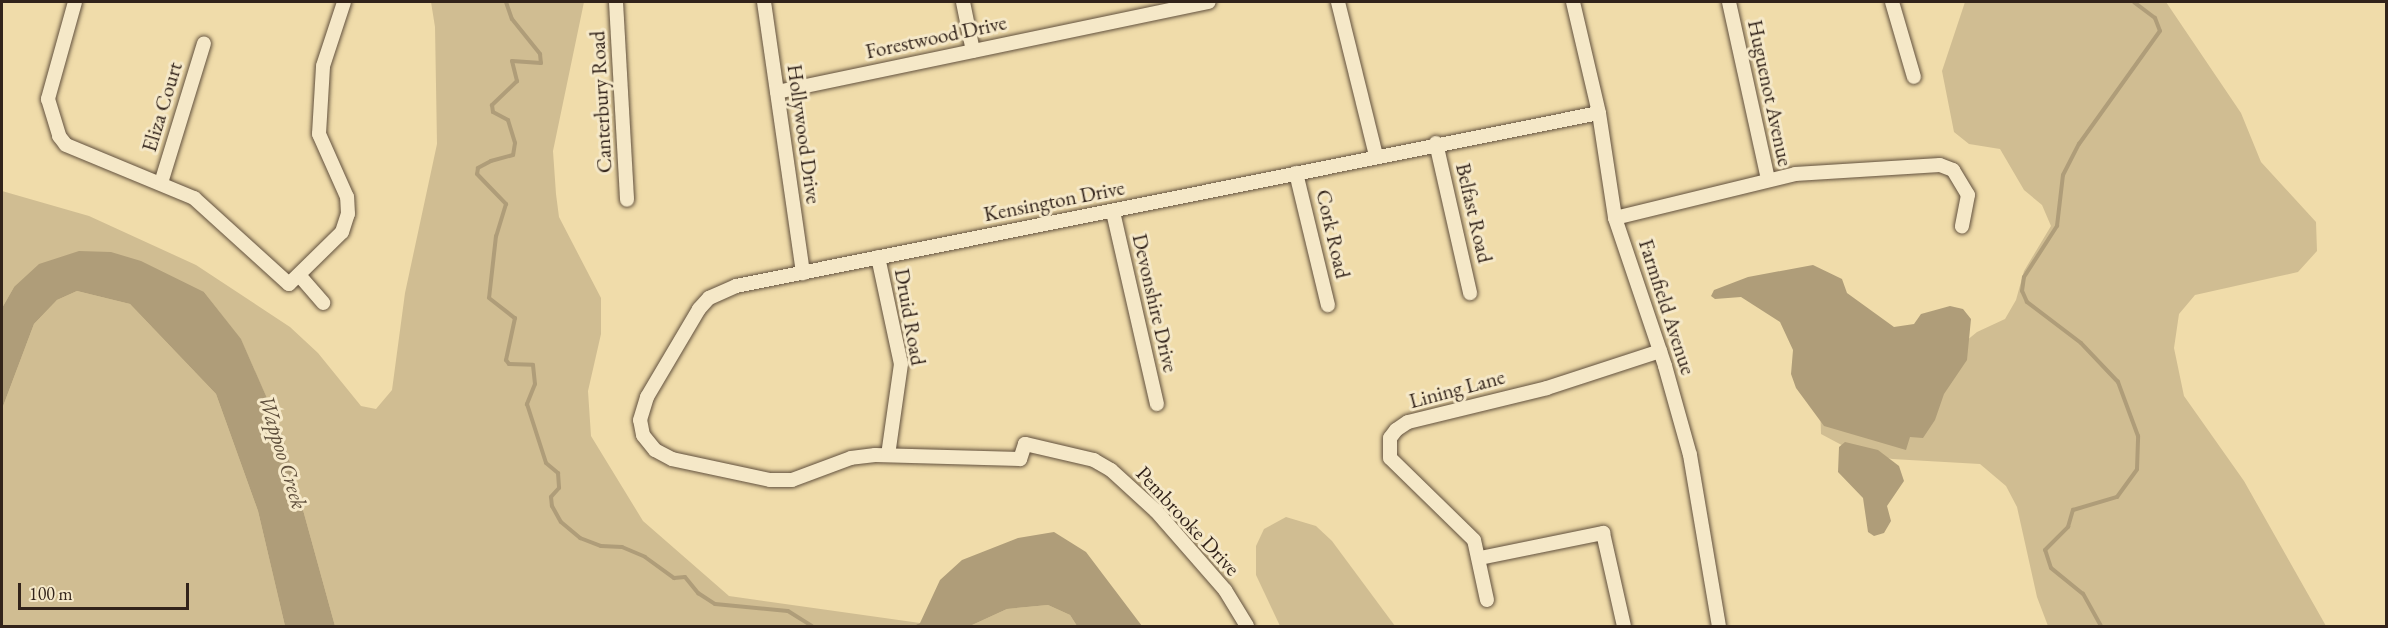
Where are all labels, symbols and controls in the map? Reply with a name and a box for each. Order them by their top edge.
street label: Forestwood Drive [863,10,1009,64]
street label: Huguenot Avenue [1742,18,1798,168]
street label: Canterbury Road [585,30,617,174]
street label: Eliza Court [136,59,188,155]
street label: Hollywood Drive [782,63,826,205]
street label: Belfast Road [1450,161,1498,265]
street label: Kensington Drive [981,175,1127,227]
street label: Cork Road [1311,187,1355,281]
street label: Devonshire Drive [1127,231,1183,375]
street label: Farmfield Avenue [1633,236,1701,378]
street label: Druid Road [889,267,931,367]
street label: Lining Lane [1406,364,1508,414]
water label: Wappoo Creek [253,392,313,512]
street label: Pembrooke Drive [1131,461,1245,581]
scale bar [21,571,192,609]
text: 100 m [29,582,73,605]

